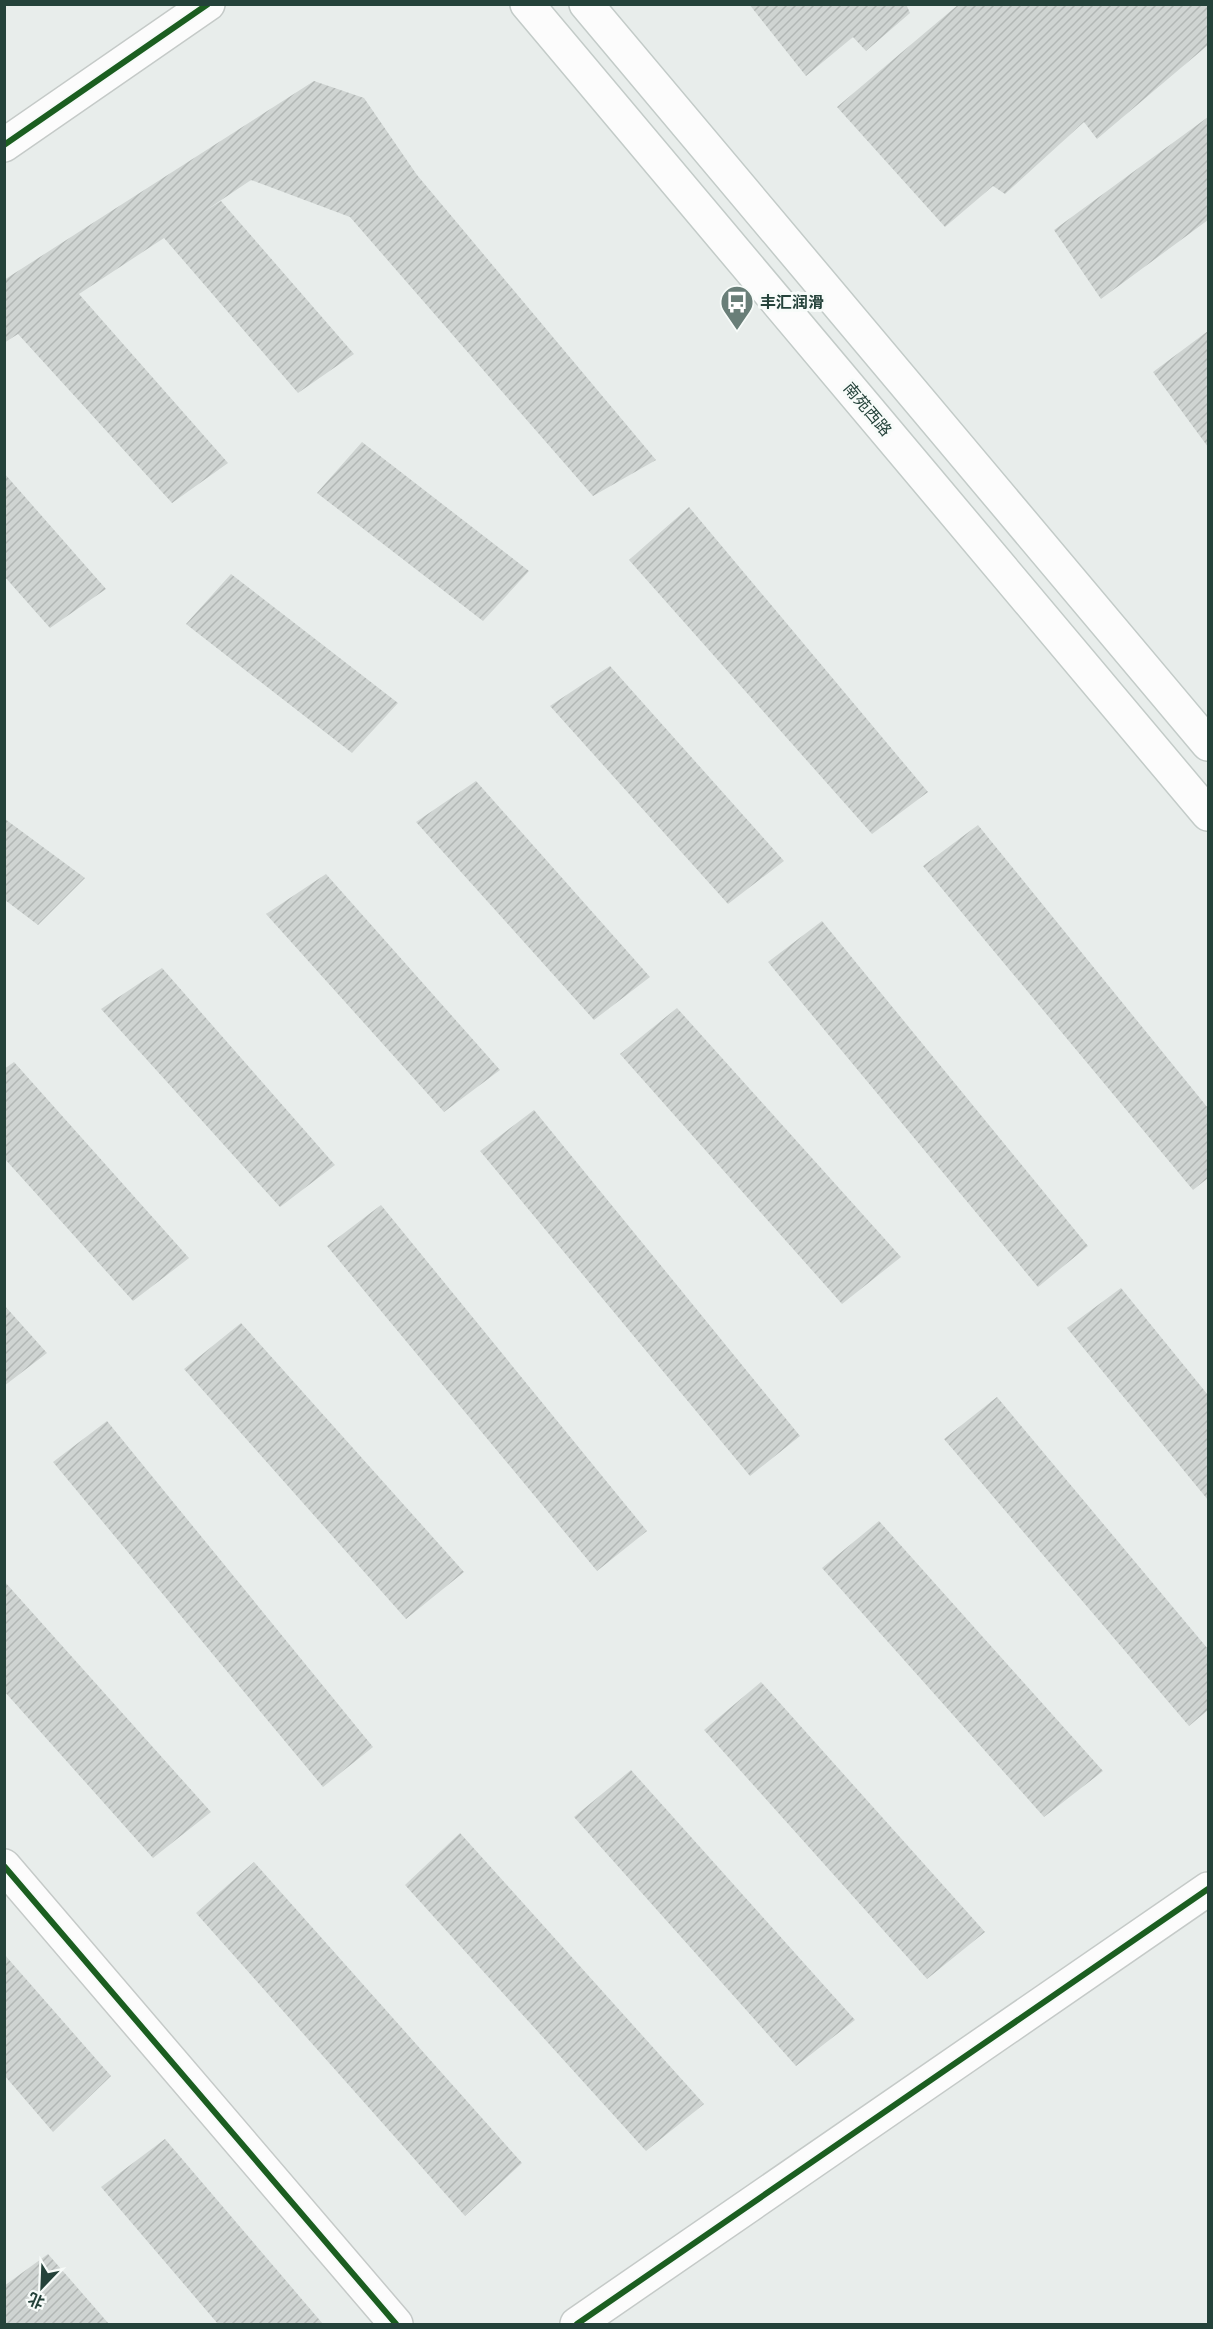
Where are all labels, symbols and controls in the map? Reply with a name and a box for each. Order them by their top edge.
bus stop icon: 丰汇润滑 [719,284,755,331]
place label: 丰汇润滑 [760,292,824,314]
street label: 南苑西路 [838,378,896,441]
north arrow [12,2257,72,2317]
text: 北 [25,2287,48,2313]

